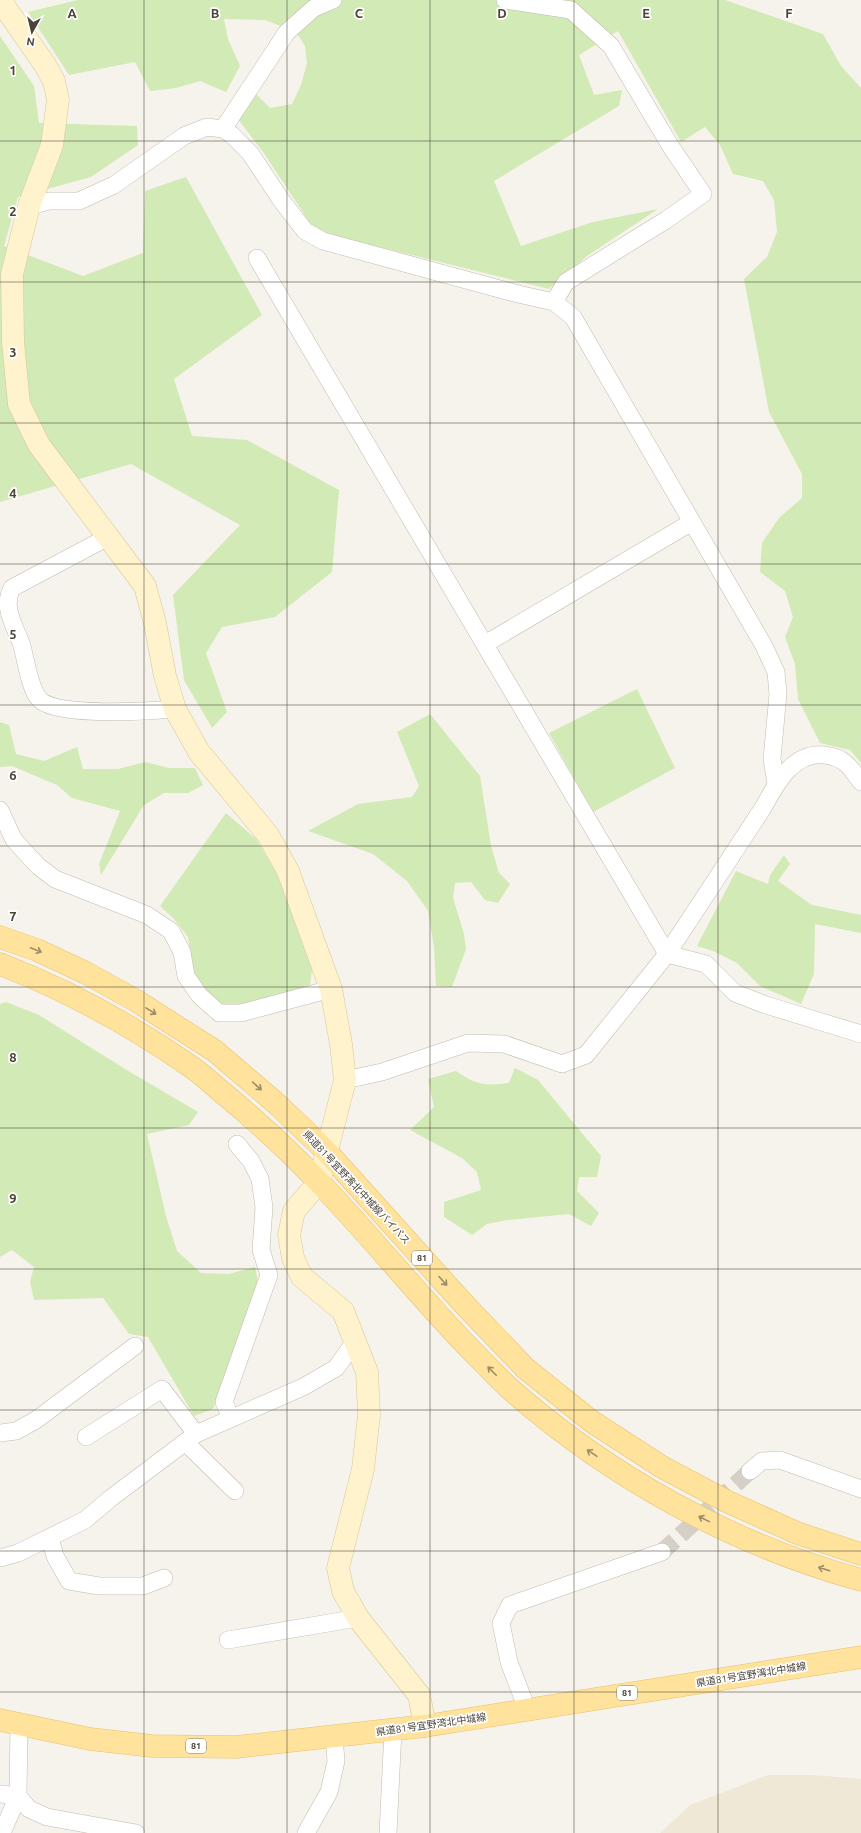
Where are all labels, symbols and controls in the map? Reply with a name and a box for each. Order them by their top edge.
text: A [67,6,77,20]
text: B [211,6,220,20]
text: C [355,6,364,20]
text: D [497,6,507,20]
text: E [642,6,650,20]
text: F [785,6,793,20]
north arrow [12,12,52,52]
text: N [26,35,36,48]
text: 1 [9,63,17,77]
text: 2 [9,204,17,218]
text: 3 [9,345,17,359]
text: 4 [9,486,17,500]
text: 5 [9,627,17,641]
text: 6 [9,768,17,782]
text: 7 [9,909,17,923]
one-way arrow [30,947,42,955]
one-way arrow [146,1006,157,1015]
text: 8 [9,1050,17,1064]
one-way arrow [251,1082,262,1091]
street label: 県道81号宜野湾北中城線バイパス [301,1128,412,1246]
text: 9 [9,1191,17,1205]
road number: 81 [412,1251,432,1265]
one-way arrow [439,1276,448,1286]
one-way arrow [487,1366,497,1376]
one-way arrow [587,1449,598,1457]
one-way arrow [698,1515,710,1522]
one-way arrow [817,1565,830,1572]
street label: 県道81号宜野湾北中城線 [695,1660,807,1689]
road number: 81 [617,1686,637,1700]
street label: 県道81号宜野湾北中城線 [375,1711,487,1738]
road number: 81 [186,1739,206,1753]

